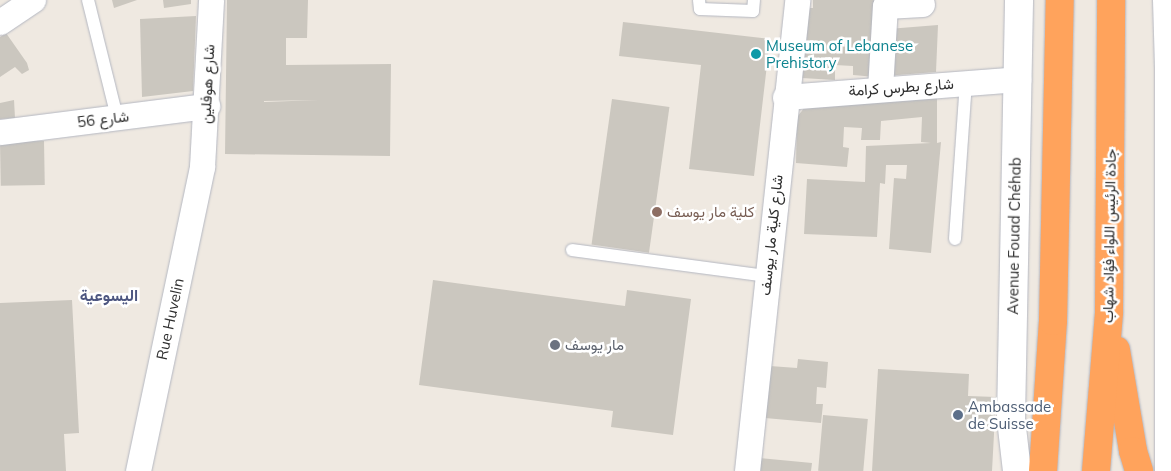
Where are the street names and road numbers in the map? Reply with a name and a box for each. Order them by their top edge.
street label: شارع هوفلين [196,44,218,124]
street label: شارع بطرس كرامة [848,74,954,100]
street label: شارع 56 [76,107,130,131]
street label: جادة الرئيس اللواء فؤاد شهاب [1098,149,1120,323]
street label: Avenue Fouad Chéhab [1004,157,1024,315]
street label: شارع كلية مار يوسف [756,174,786,296]
street label: Rue Huvelin [153,276,187,362]

